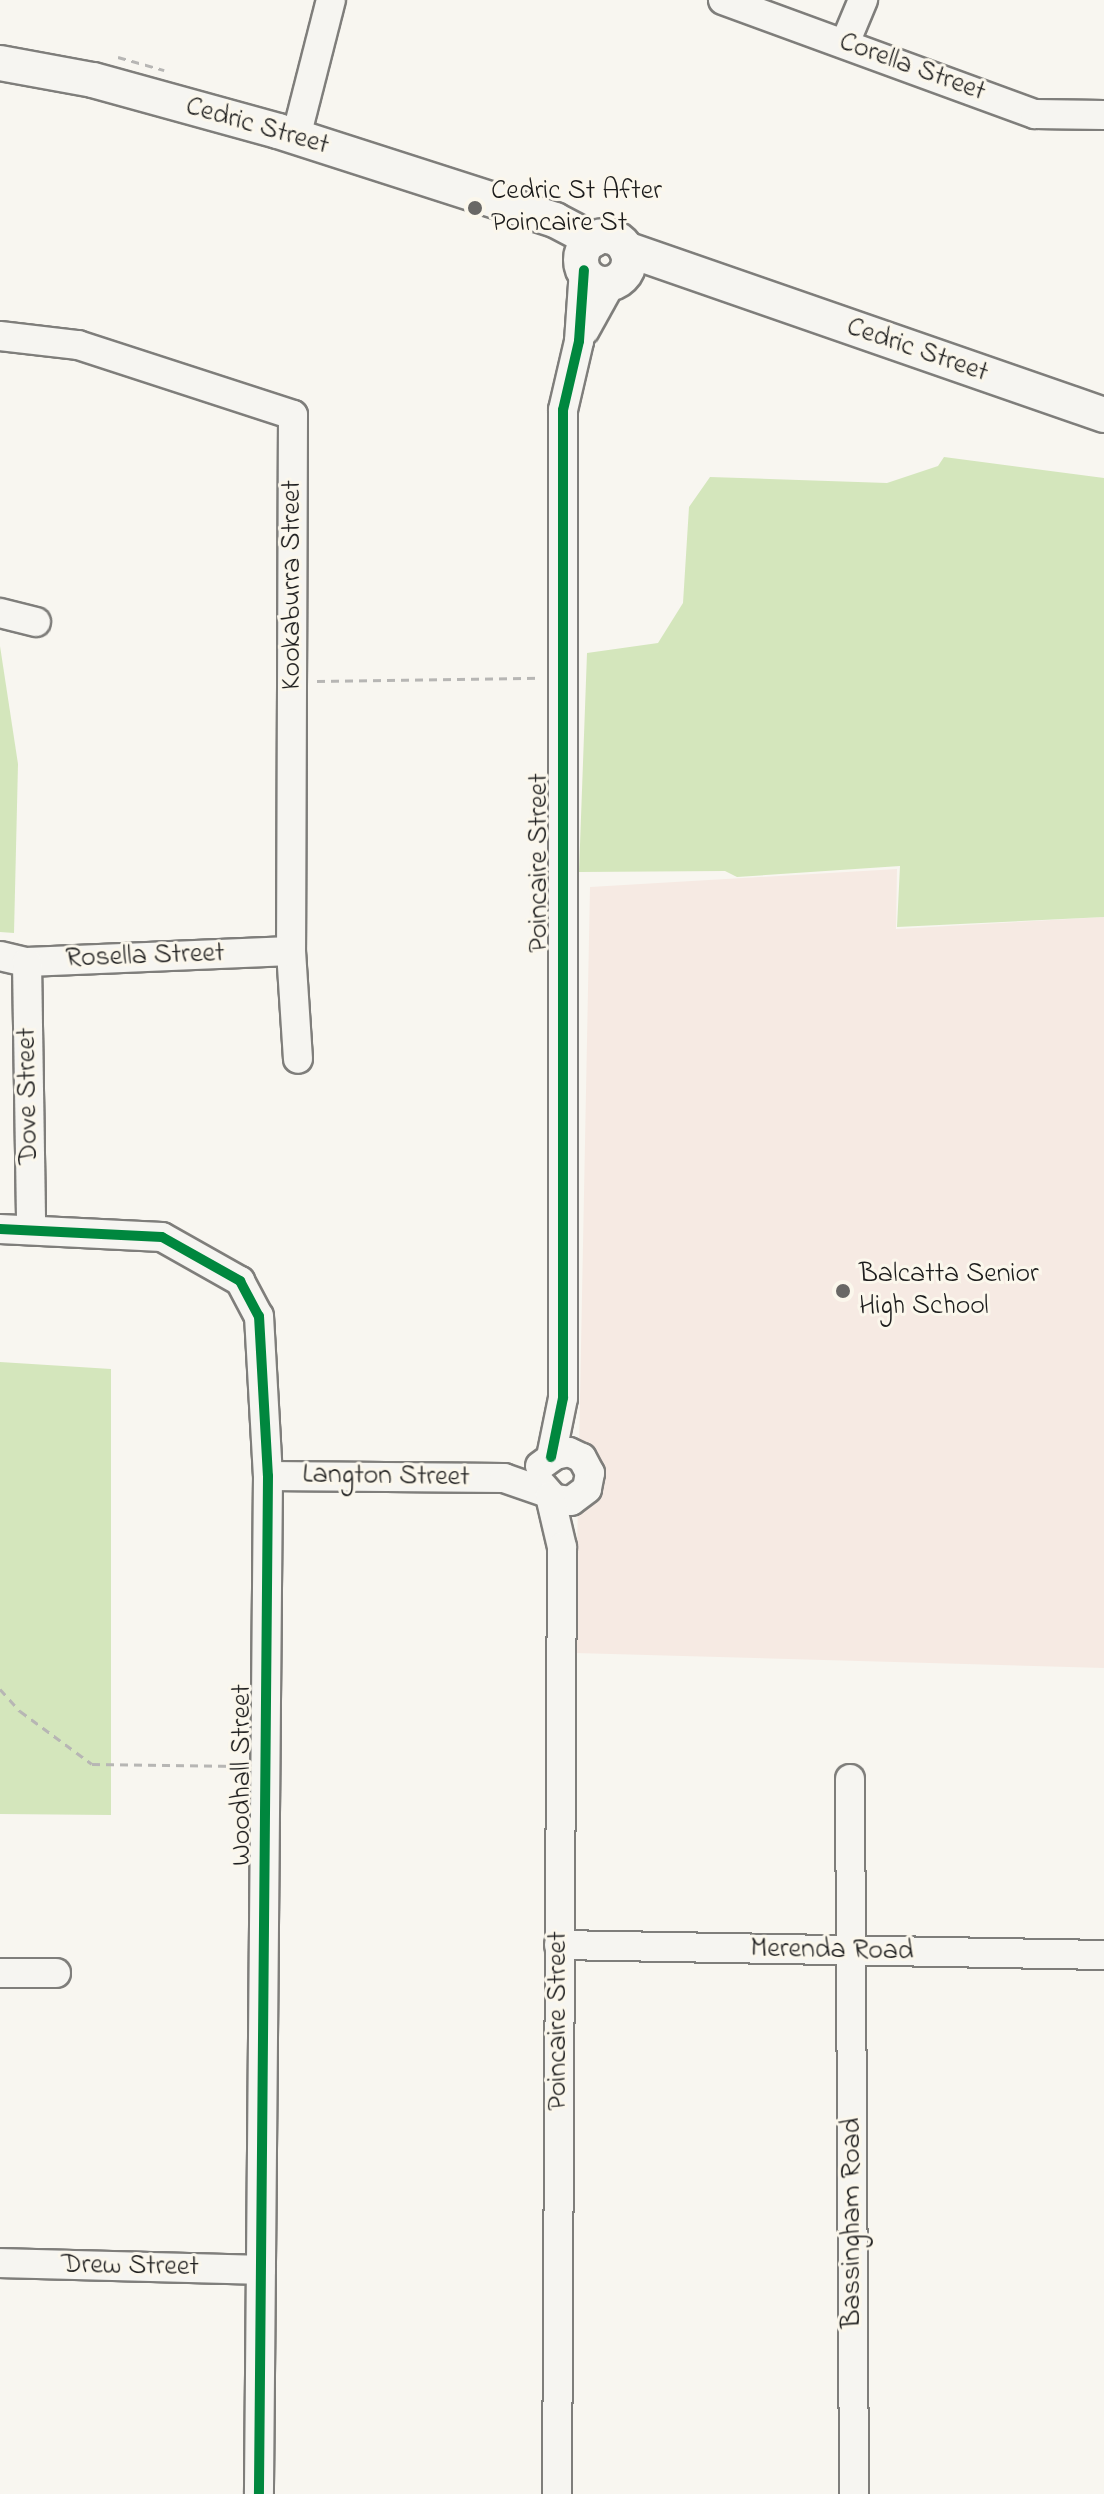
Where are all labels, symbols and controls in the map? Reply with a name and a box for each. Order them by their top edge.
street label: Corella Street [834,26,990,110]
street label: Cedric Street [182,91,332,163]
place label: Cedric St After Poincaire St [491,175,662,241]
marker: Cedric St After Poincaire St [466,199,484,217]
street label: Cedric Street [842,311,992,391]
street label: Kookaburra Street [276,480,310,690]
street label: Poincaire Street [523,773,557,953]
street label: Rosella Street [65,937,225,977]
street label: Dove Street [11,1027,47,1165]
place label: Balcatta Senior High School [859,1258,1039,1324]
marker: Balcatta Senior High School [834,1282,852,1300]
street label: Langton Street [302,1459,470,1495]
street label: Woodhall Street [226,1684,260,1866]
street label: Poincaire Street [542,1931,576,2111]
street label: Merenda Road [750,1933,914,1969]
street label: Bassingham Road [836,2118,870,2328]
street label: Drew Street [61,2249,199,2285]

